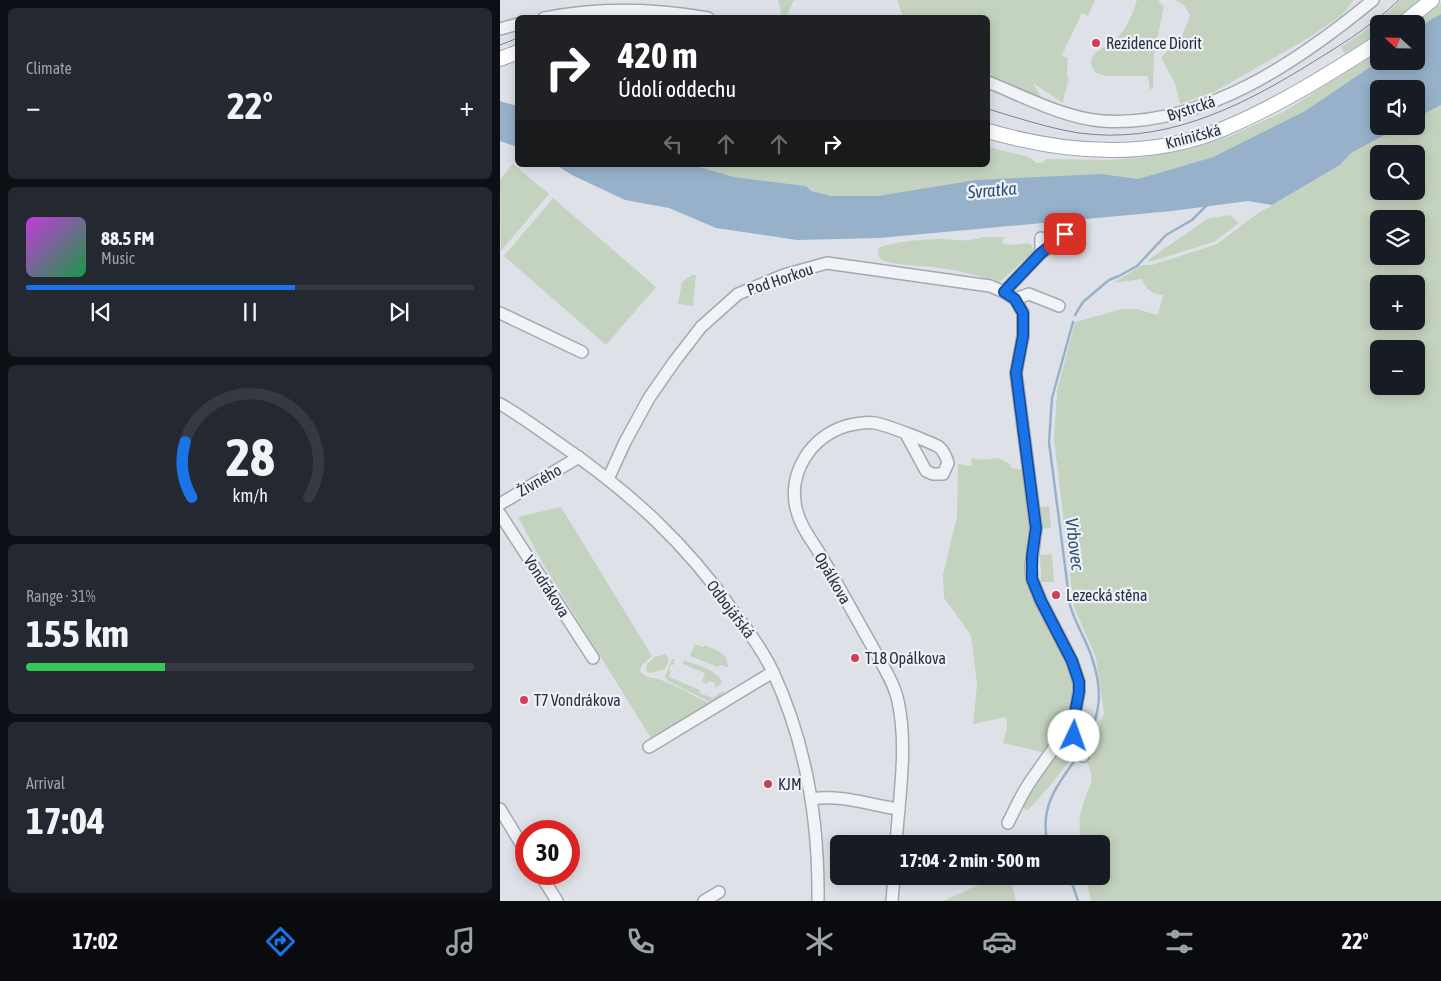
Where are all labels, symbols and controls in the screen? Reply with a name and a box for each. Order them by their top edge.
north arrow [1370,15,1425,70]
map controls [1370,15,1425,395]
place label: Rezidence Diorit [1106,34,1202,52]
icon: right [535,35,600,100]
text: 420 m [618,35,697,75]
marker: Rezidence Diorit [1090,37,1102,49]
text: Climate [26,59,72,77]
text: Údolí oddechu [618,76,736,102]
button: sound [1370,80,1425,135]
text: 22° [227,84,273,127]
text: − [26,90,41,122]
text: + [459,90,474,122]
street label: Bystrcká [1165,92,1218,125]
street label: Kníničská [1163,120,1223,152]
icon: left [659,130,687,158]
icon: ahead [712,130,740,158]
icon: ahead [765,130,793,158]
icon: right [818,130,846,158]
button: search [1370,145,1425,200]
water label: Svratka [966,177,1018,203]
button: layers [1370,210,1425,265]
pin [1044,213,1086,255]
icon: arrive [1051,220,1079,248]
text: 88.5 FM [101,227,154,249]
text: Music [101,249,135,267]
street label: Pod Horkou [745,259,815,299]
button: + [1370,275,1425,330]
icon: previous [87,298,115,326]
icon: pause [236,298,264,326]
icon: next [385,298,413,326]
button: − [1370,340,1425,395]
text: 28 [226,427,274,487]
street label: Živného [514,460,564,500]
text: km/h [232,485,268,506]
water label: Vrbovec [1061,517,1089,572]
street label: Opálkova [810,549,855,607]
street label: Vondrákova [520,552,574,620]
street label: Odbojářská [703,576,759,642]
place label: Lezecká stěna [1066,586,1147,604]
text: Range · 31% [26,587,96,605]
marker: Lezecká stěna [1050,589,1062,601]
text: 155 km [26,612,129,655]
place label: T18 Opálkova [865,649,946,668]
marker: T18 Opálkova [849,652,861,664]
place label: T7 Vondrákova [534,691,621,709]
marker: T7 Vondrákova [518,694,530,706]
position arrow [1047,709,1099,761]
text: Arrival [26,774,65,792]
place label: KJM [778,775,802,793]
marker: KJM [762,778,774,790]
text: 17:04 [26,799,105,842]
speed limit sign: 30 [515,820,580,885]
text: 17:04 · 2 min · 500 m [900,849,1040,871]
icon: directions [263,924,298,959]
icon: music [443,924,478,959]
icon: phone [623,924,658,959]
icon: climate [802,924,837,959]
icon: car [982,924,1017,959]
icon: filters [1162,924,1197,959]
text: 17:02 [72,928,118,954]
text: 22° [1342,928,1369,954]

